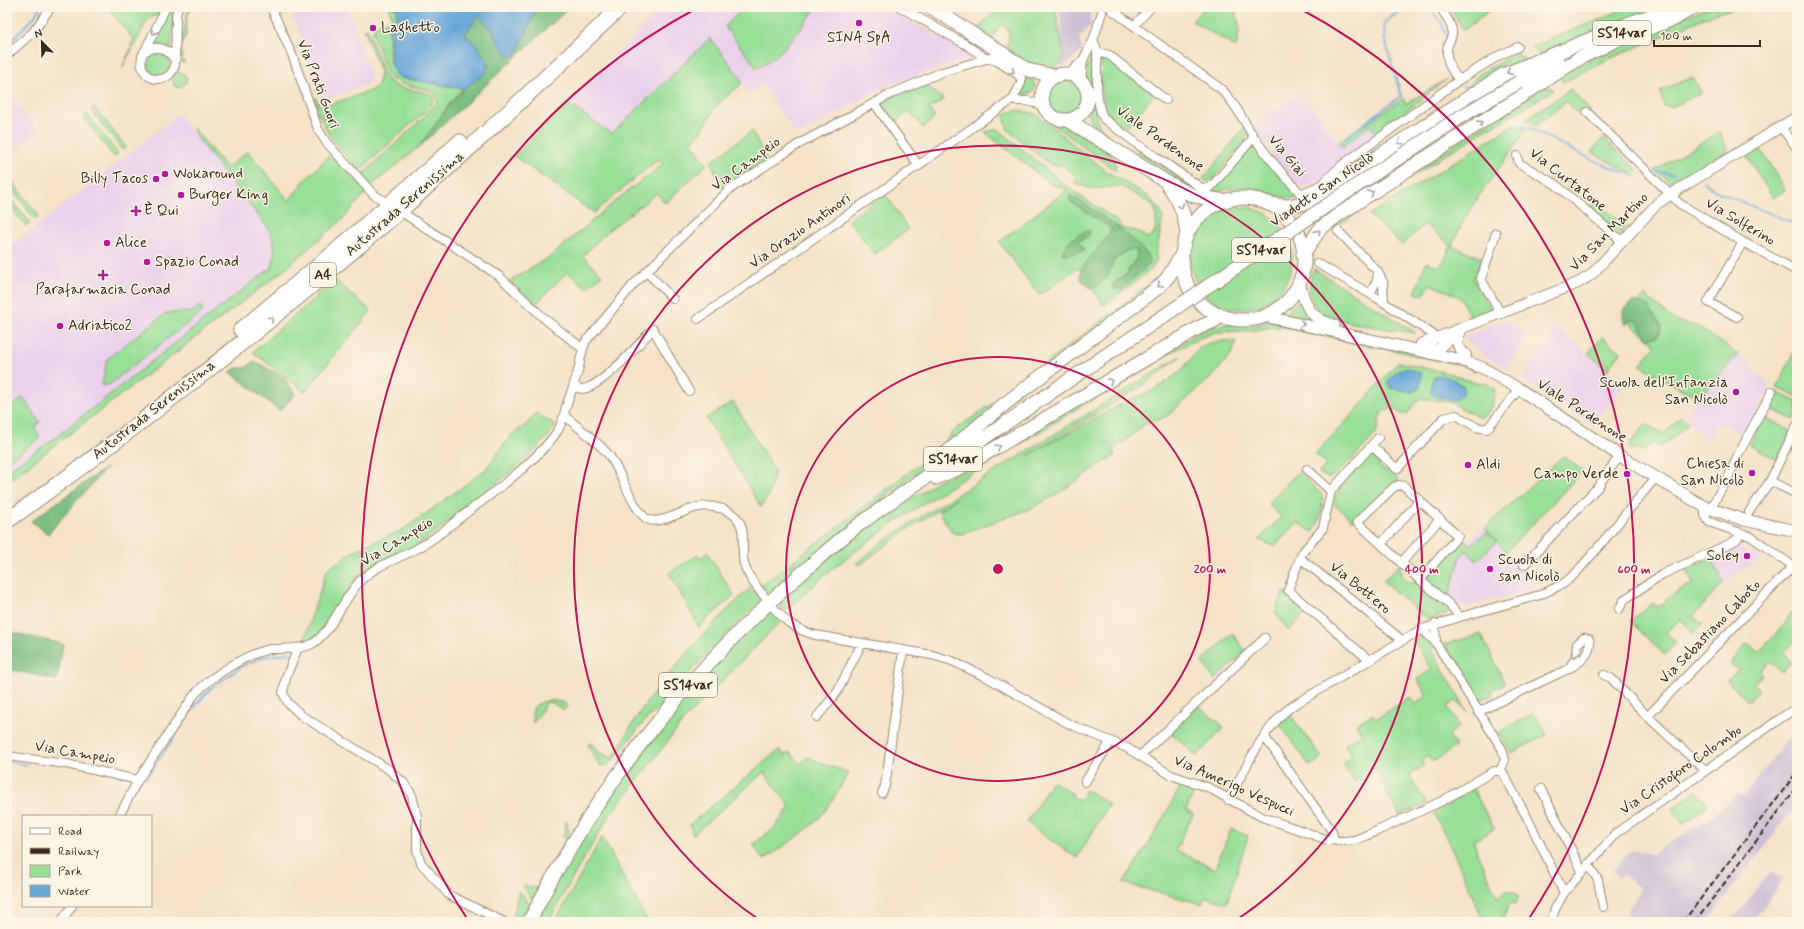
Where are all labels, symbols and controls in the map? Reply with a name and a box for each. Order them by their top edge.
place label: Laghetto [381,18,440,39]
marker: SINA SpA [854,18,864,28]
road number: SS14var [1593,21,1651,45]
north arrow [22,22,62,62]
scale bar [1654,22,1760,48]
marker: Laghetto [368,23,378,33]
text: N [32,26,45,42]
one-way arrow [151,28,159,35]
place label: SINA SpA [827,28,891,48]
text: 100 m [1660,29,1692,45]
street label: Via Prati Guori [292,37,344,131]
one-way arrow [1008,66,1015,74]
one-way arrow [1506,67,1513,75]
street label: Viale Pordenone [1112,101,1208,177]
one-way arrow [1475,120,1482,127]
street label: Via Giai [1263,131,1311,181]
street label: Via Campeio [707,132,785,196]
one-way arrow [1397,137,1404,145]
street label: Via Curtatone [1525,143,1611,217]
street label: Autostrada Serenissima [341,147,469,261]
street label: Viadotto San Nicolò [1266,148,1378,232]
place label: Wokaround [173,164,243,184]
place label: Billy Tacos [81,169,148,189]
marker: Wokaround [160,169,170,179]
marker: Billy Tacos [151,174,161,184]
place label: Burger King [189,185,268,206]
street label: Via Orazio Antinori [745,188,855,274]
street label: Via San Martino [1565,188,1653,276]
marker: Burger King [176,190,186,200]
one-way arrow [1366,191,1373,198]
street label: Via Solferino [1701,193,1779,251]
place label: È Qui [144,201,179,221]
one-way arrow [1176,202,1184,210]
marker: È Qui [131,206,141,216]
one-way arrow [1314,229,1321,237]
place label: Alice [115,233,147,253]
marker: Alice [102,238,112,248]
road number: SS14var [1232,238,1290,262]
place label: Spazio Conad [155,252,239,272]
marker: Spazio Conad [142,257,152,267]
road number: A4 [310,263,336,287]
marker: Parafarmacia Conad [98,270,108,280]
place label: Parafarmacia Conad [35,280,171,300]
one-way arrow [1157,280,1165,288]
place label: Adriatico2 [68,316,132,336]
one-way arrow [267,316,274,323]
one-way arrow [1298,319,1305,328]
marker: Adriatico2 [55,321,65,331]
street label: Autostrada Serenissima [88,355,220,464]
one-way arrow [1054,360,1061,368]
place label: Scuola dell'Infanzia San Nicolò [1599,373,1728,410]
street label: Viale Pordenone [1533,374,1631,448]
one-way arrow [1105,378,1112,386]
marker: Scuola dell'Infanzia San Nicolò [1731,387,1741,397]
one-way arrow [994,445,1001,452]
road number: SS14var [924,447,982,471]
place label: Chiesa di San Nicolò [1681,454,1744,491]
place label: Aldi [1476,455,1501,475]
marker: Aldi [1463,460,1473,470]
place label: Campo Verde [1533,464,1619,484]
marker: Chiesa di San Nicolò [1747,468,1757,478]
marker: Campo Verde [1622,469,1632,479]
street label: Via Campeio [357,513,437,571]
place label: Soley [1706,546,1739,566]
place label: Scuola di san Nicolò [1498,550,1560,587]
marker: Soley [1742,551,1752,561]
street label: Via Bottero [1325,557,1395,619]
centre of rings [991,562,1005,576]
text: 200 m [1194,562,1227,578]
text: 400 m [1405,562,1439,578]
text: 600 m [1617,562,1651,578]
marker: Scuola di san Nicolò [1485,564,1495,574]
street label: Via Sebastiano Caboto [1655,575,1765,689]
one-way arrow [1571,652,1579,659]
road number: SS14var [659,673,717,697]
street label: Via Cristoforo Colombo [1616,720,1747,821]
street label: Via Campeio [33,736,117,770]
street label: Via Amerigo Vespucci [1170,750,1297,822]
legend [22,815,152,907]
text: Road [58,824,82,840]
text: Railway [58,844,100,860]
text: Park [58,864,82,880]
text: Water [58,884,90,900]

